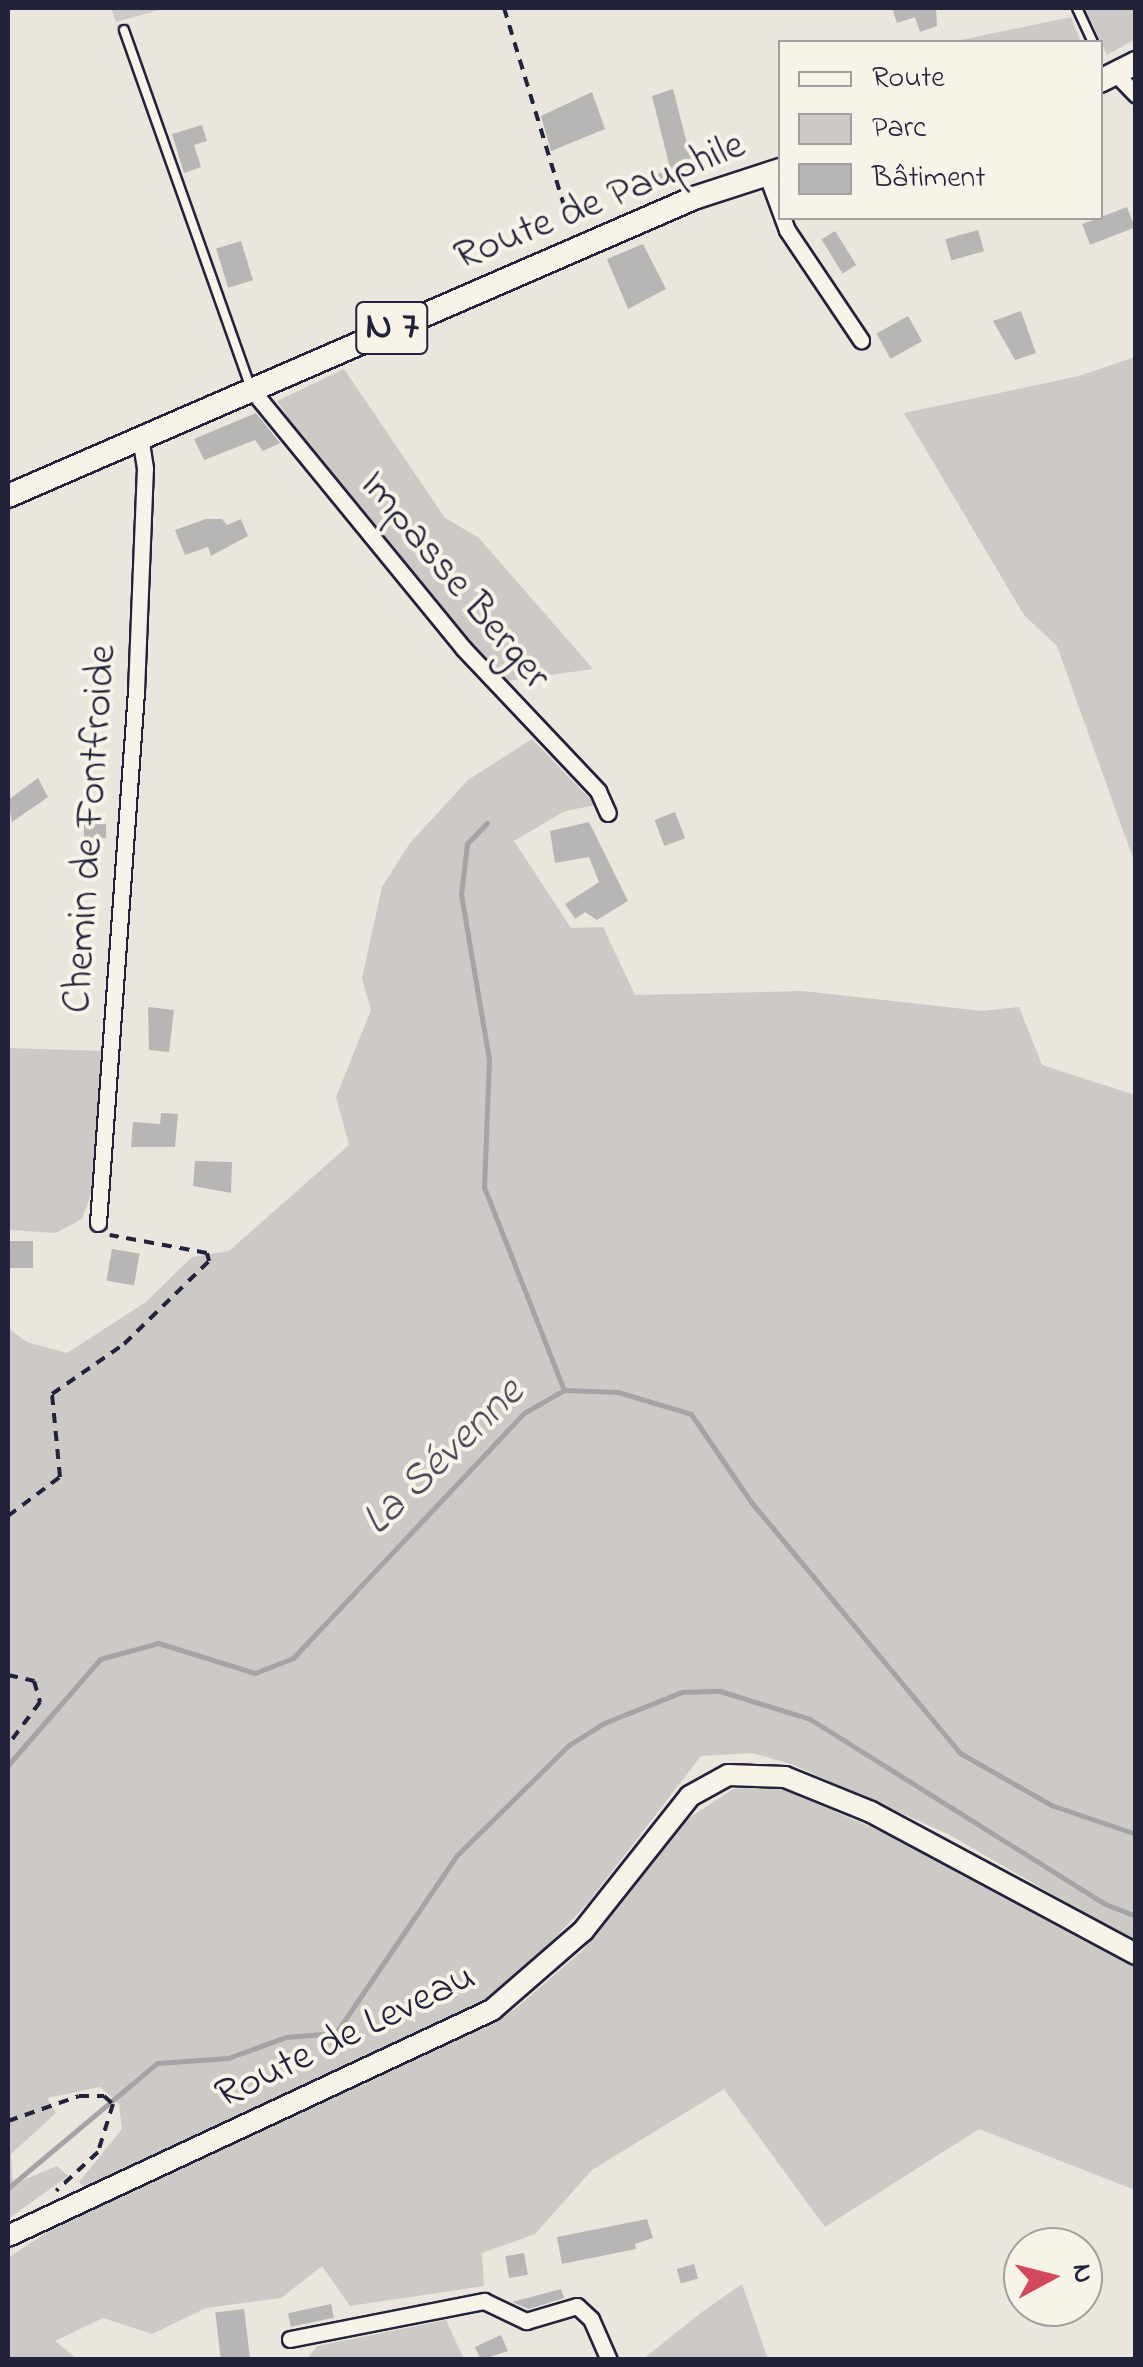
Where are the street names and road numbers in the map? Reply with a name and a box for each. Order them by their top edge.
street label: Route de Pauphile [447,121,753,283]
road number: N 7 [354,293,430,363]
street label: Impasse Berger [348,461,560,701]
street label: Chemin de Fontfroide [53,643,129,1015]
street label: Route de Leveau [208,1952,484,2122]

